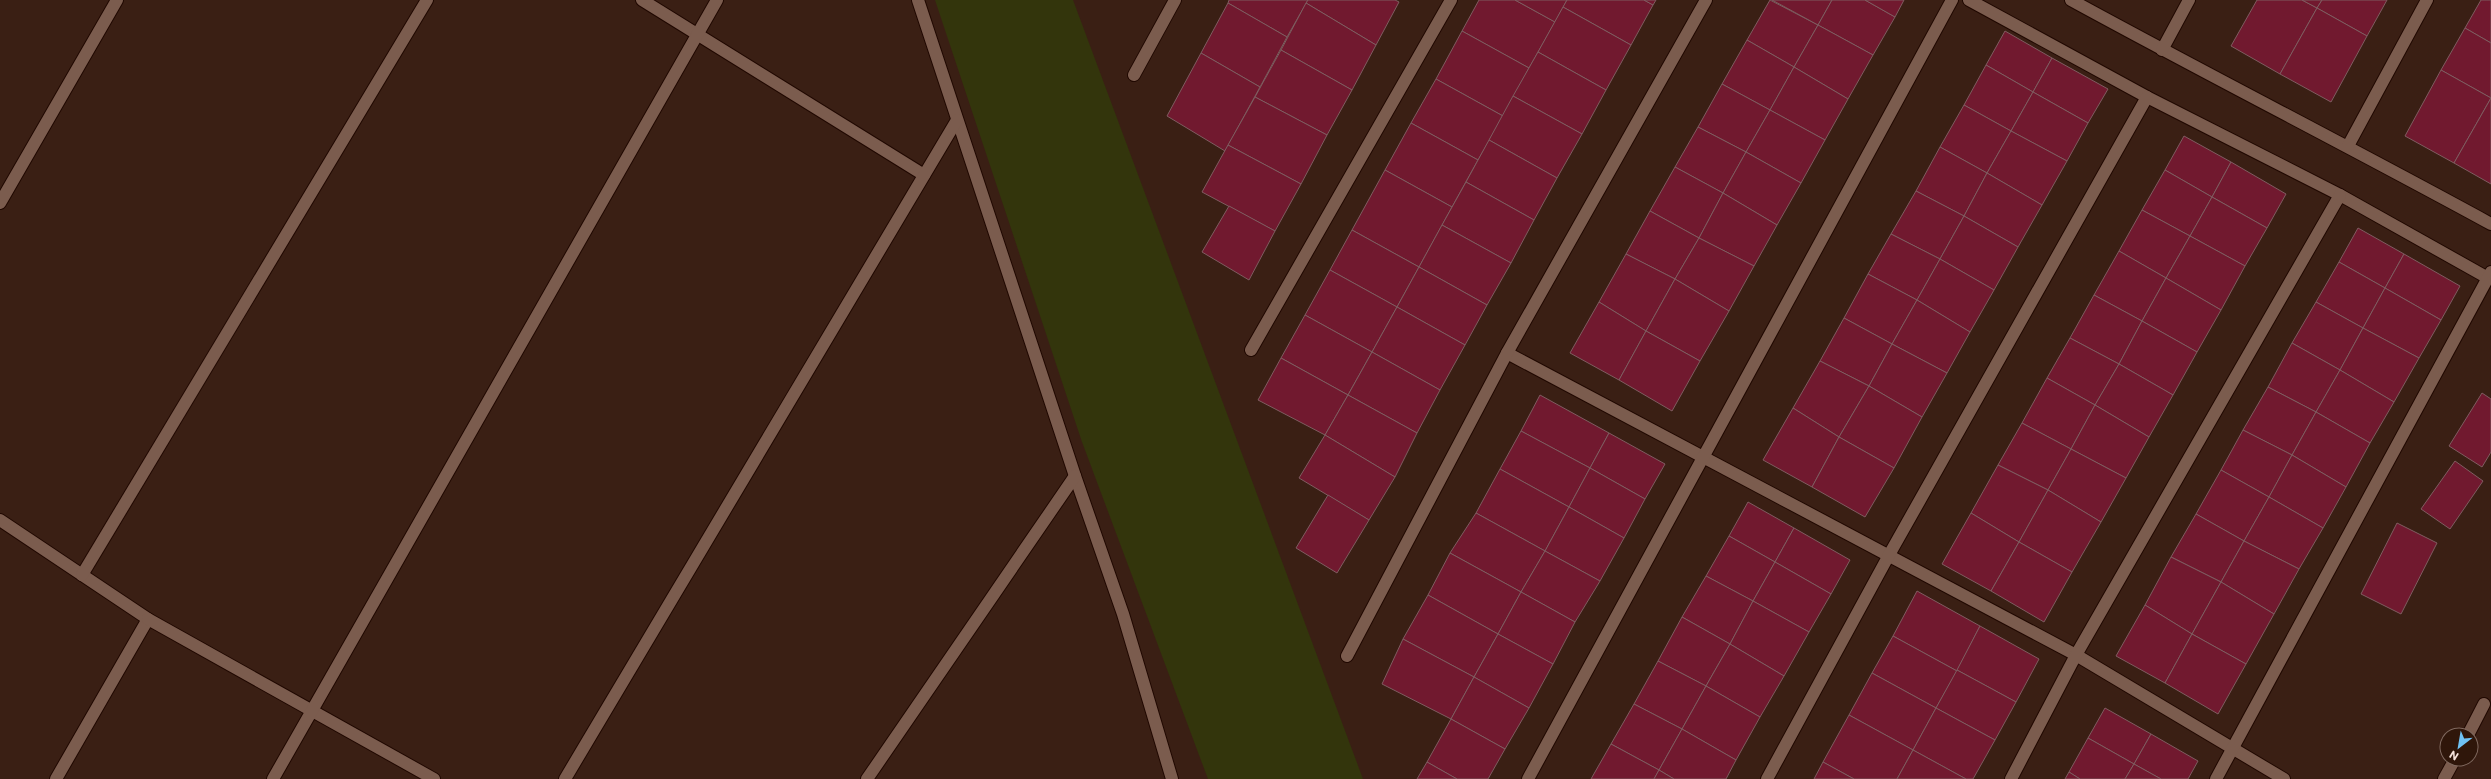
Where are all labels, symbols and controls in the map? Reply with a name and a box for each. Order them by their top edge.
north arrow [2439,727,2479,767]
text: N [2447,748,2460,764]

